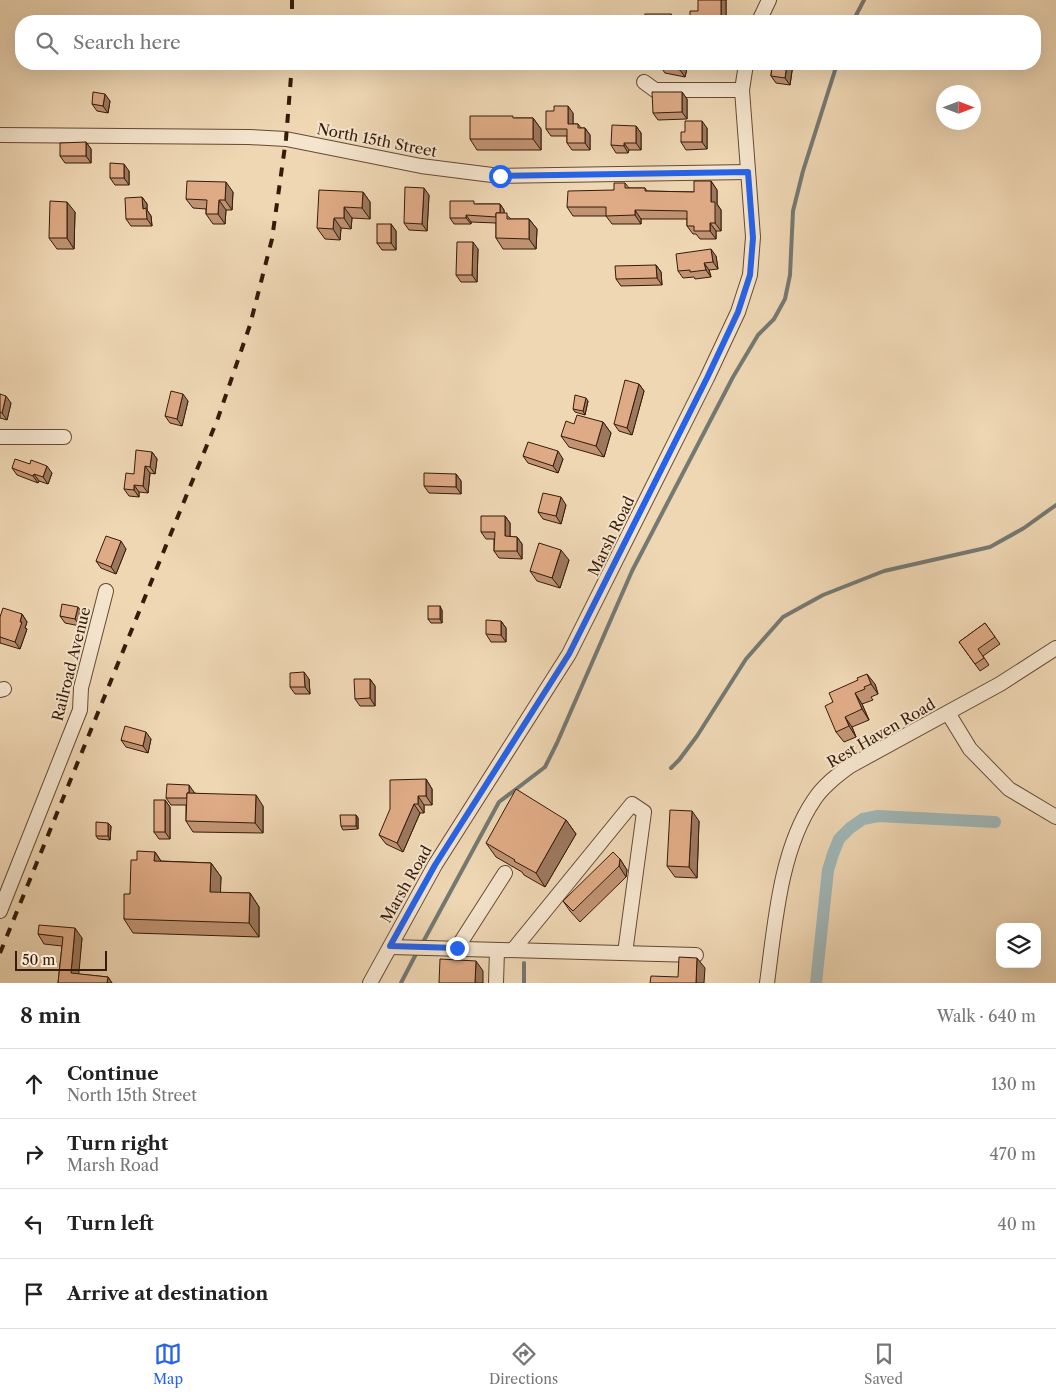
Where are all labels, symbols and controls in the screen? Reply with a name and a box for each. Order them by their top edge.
search box [15,15,1041,70]
icon: search [33,29,61,57]
text: Search here [73,31,181,54]
north arrow [936,85,981,130]
street label: North 15th Street [315,119,439,161]
route start [489,165,512,188]
street label: Marsh Road [584,493,638,579]
street label: Railroad Avenue [48,605,94,723]
street label: Rest Haven Road [823,694,939,772]
street label: Marsh Road [376,842,436,926]
map controls [996,923,1041,968]
button: layers [996,923,1041,968]
route end [446,937,469,960]
scale bar [15,948,108,971]
text: 50 m [22,951,55,969]
text: 8 min [20,1003,81,1028]
text: Walk · 640 m [937,1006,1036,1026]
text: Continue [67,1062,159,1085]
icon: ahead [20,1070,48,1098]
text: 130 m [991,1074,1036,1094]
text: North 15th Street [67,1085,197,1105]
text: Turn right [67,1132,168,1155]
icon: right [20,1140,48,1168]
text: 470 m [990,1144,1036,1164]
text: Marsh Road [67,1155,159,1175]
icon: left [20,1210,48,1238]
text: Turn left [67,1212,154,1235]
text: 40 m [997,1214,1036,1234]
icon: arrive [20,1280,48,1308]
text: Arrive at destination [67,1282,268,1305]
tab: Map [153,1340,183,1388]
tab: Directions [489,1340,558,1388]
tab: Saved [864,1340,903,1388]

